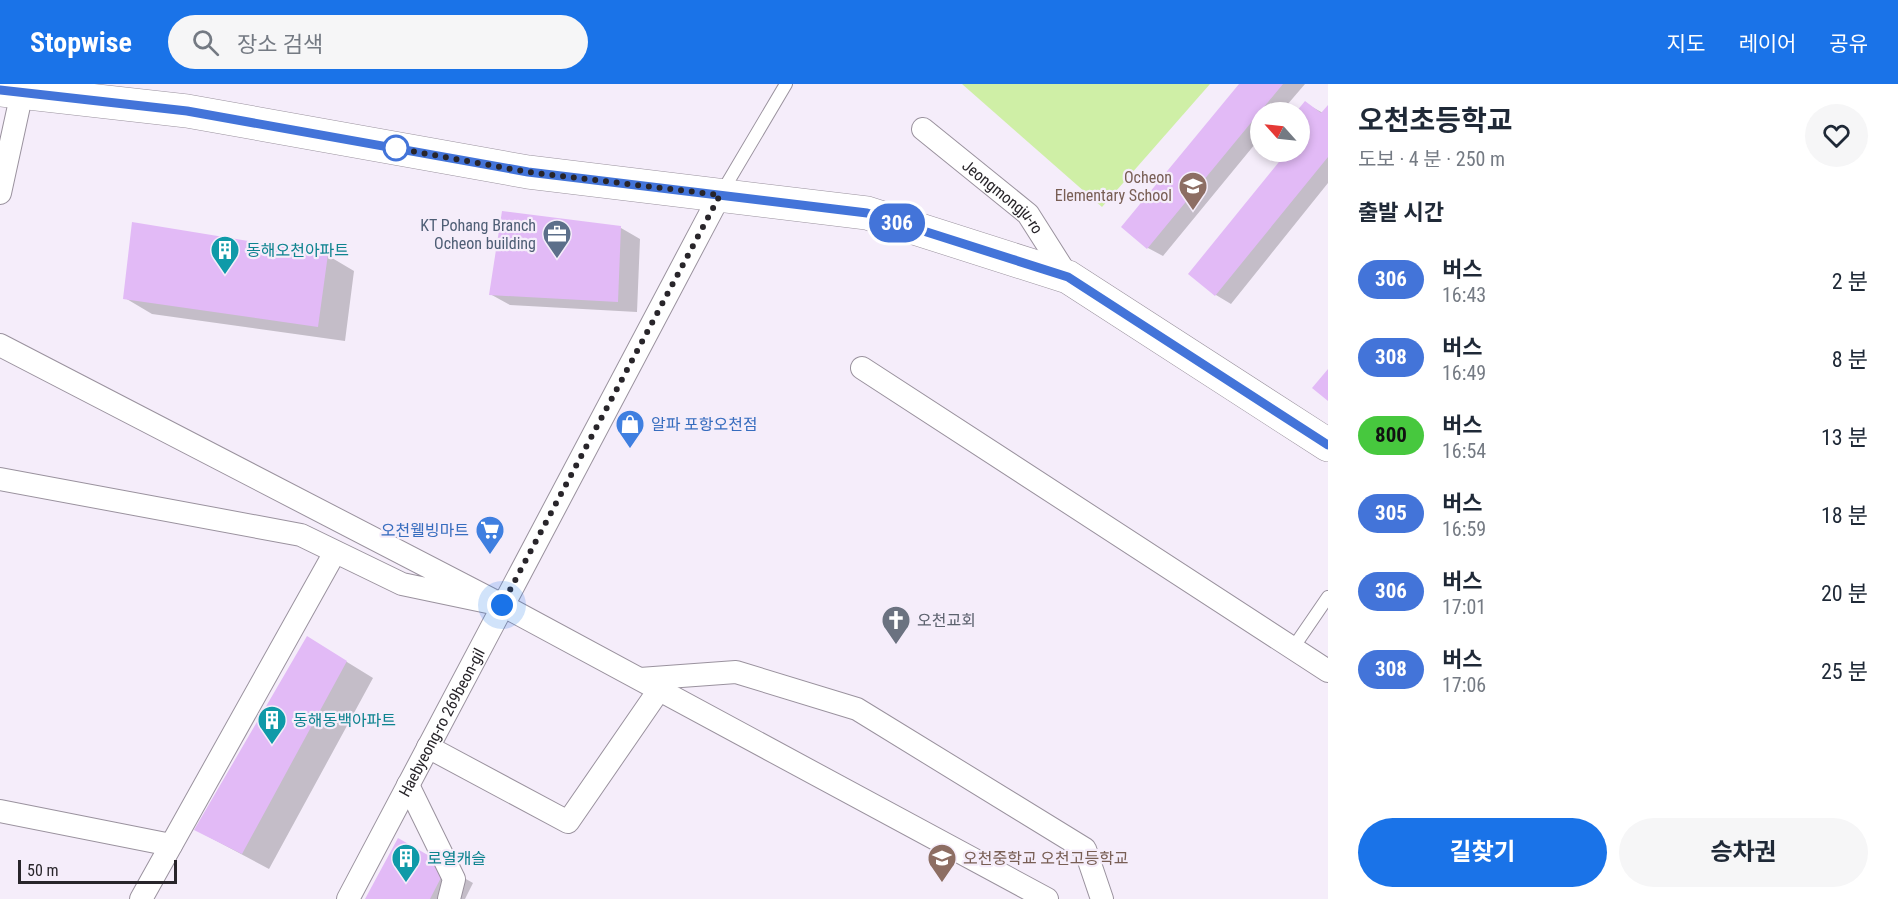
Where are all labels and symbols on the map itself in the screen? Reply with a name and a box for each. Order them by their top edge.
north arrow [1250,102,1310,162]
unlabelled marker [383,135,409,161]
street label: Jeongmongju-ro [959,155,1047,237]
place label: Ocheon Elementary School [1055,168,1172,205]
school or university icon: Ocheon Elementary School [1177,170,1209,212]
line badge: 306 [862,204,932,242]
place label: KT Pohang Branch Ocheon building [420,216,536,253]
office icon: KT Pohang Branch Ocheon building [541,218,573,260]
building icon: 동해오천아파트 [209,234,241,276]
place label: 동해오천아파트 [246,241,349,260]
shop icon: 알파 포항오천점 [614,408,646,450]
place label: 알파 포항오천점 [651,415,758,434]
supermarket icon: 오천웰빙마트 [474,514,506,556]
place label: 오천웰빙마트 [381,521,469,540]
your location [487,590,517,620]
church icon: 오천교회 [880,604,912,646]
place label: 오천교회 [917,611,976,630]
street label: Haebyeong-ro 269beon-gil [394,645,488,800]
building icon: 동해동백아파트 [256,704,288,746]
place label: 동해동백아파트 [293,711,396,730]
building icon: 로열캐슬 [390,842,422,884]
school or university icon: 오천중학교 오천고등학교 [926,842,958,884]
place label: 로열캐슬 [427,849,486,868]
place label: 오천중학교 오천고등학교 [963,849,1129,868]
scale bar [18,857,177,884]

